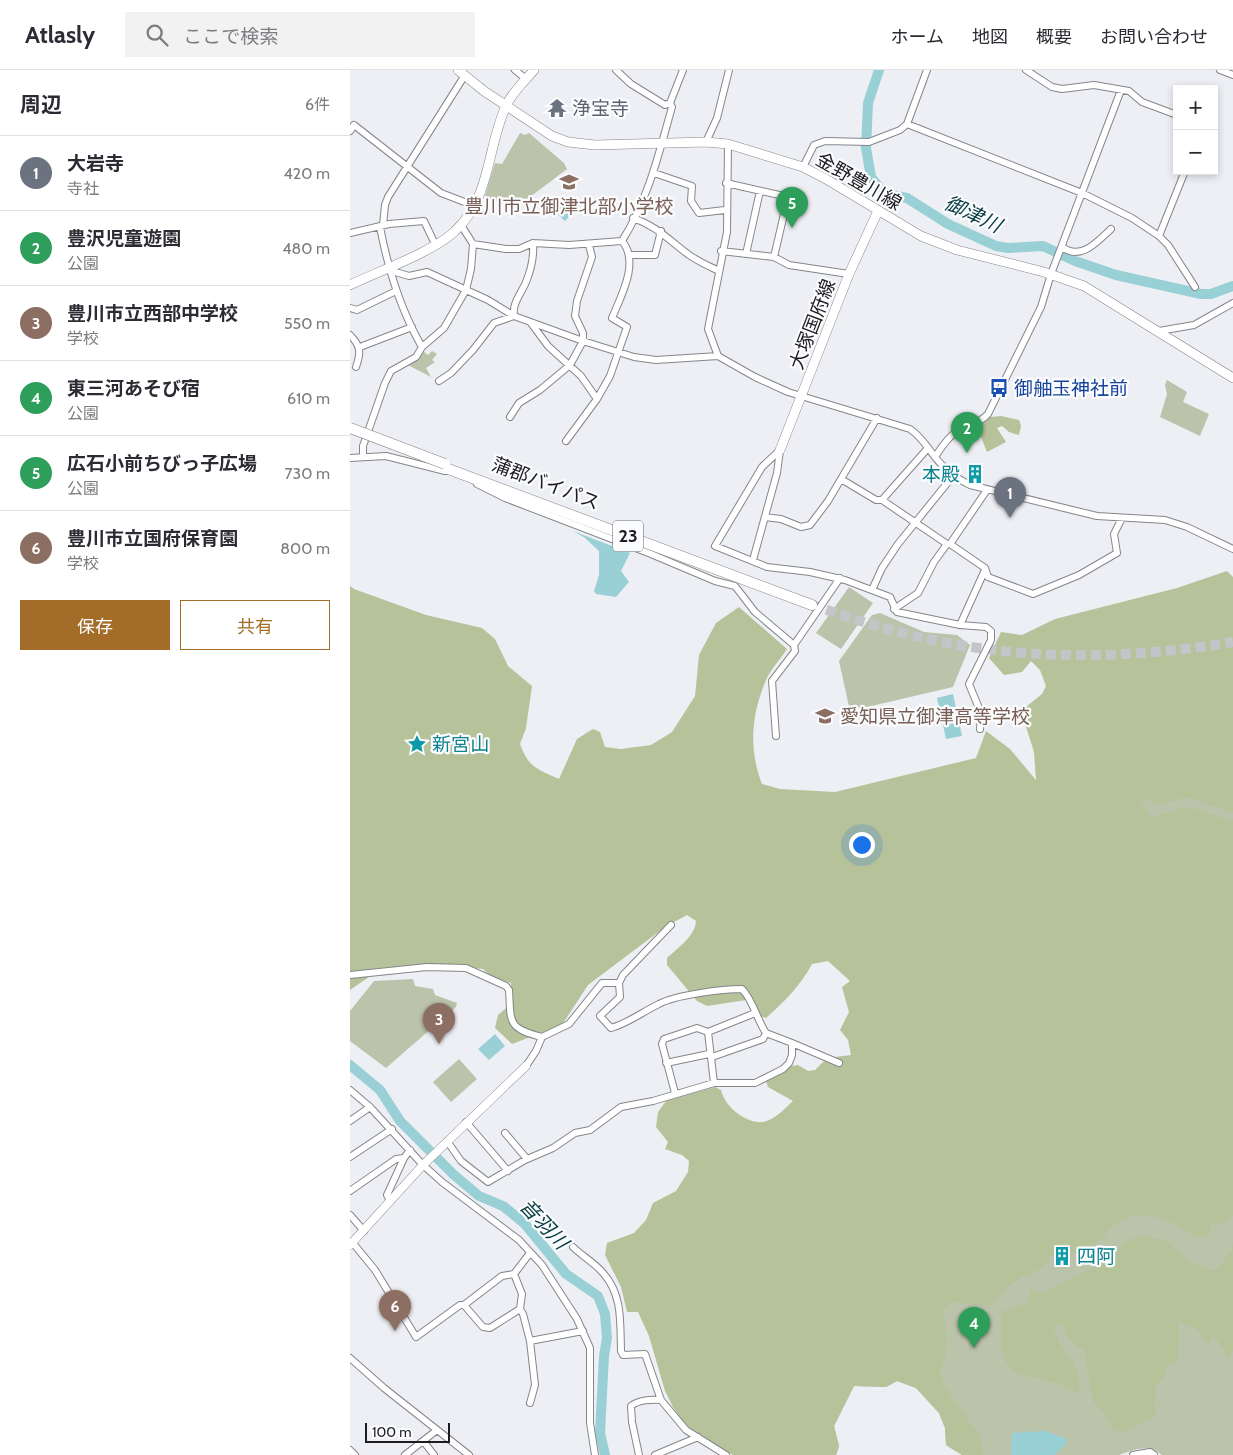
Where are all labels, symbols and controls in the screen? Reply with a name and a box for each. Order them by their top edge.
search box [125,12,475,57]
text: Atlasly [25,20,95,49]
icon: search [143,21,171,49]
text: ここで検索 [183,25,278,48]
text: ホーム [891,26,944,48]
text: 地図 [972,26,1008,48]
text: 概要 [1036,26,1072,48]
text: お問い合わせ [1100,26,1208,48]
map controls [1173,85,1218,175]
button: + [1173,85,1218,130]
text: 周辺 [20,92,62,117]
text: 6件 [305,95,330,114]
temple icon: 浄宝寺 [546,97,568,119]
place label: 浄宝寺 [572,97,629,120]
button: − [1173,130,1218,175]
street label: 金野豊川線 [812,148,906,215]
text: 大岩寺 [67,152,124,175]
text: 1 [33,164,39,183]
text: 420 m [284,164,330,183]
school or university icon: 豊川市立御津北部小学校 [558,171,580,193]
text: 寺社 [67,179,99,198]
pin: 5 [776,187,808,228]
water label: 御津川 [941,190,1007,238]
place label: 豊川市立御津北部小学校 [464,195,674,218]
text: 豊沢児童遊園 [67,227,181,250]
text: 2 [32,239,40,258]
text: 480 m [282,239,330,258]
text: 公園 [67,254,99,273]
street label: 大塚国府線 [785,276,840,373]
text: 豊川市立西部中学校 [67,302,238,325]
text: 3 [32,314,40,333]
text: 550 m [284,314,330,333]
text: 学校 [67,329,99,348]
text: 東三河あそび宿 [67,377,200,400]
bus stop icon: 御舳玉神社前 [988,377,1010,399]
place label: 御舳玉神社前 [1014,377,1128,400]
text: 4 [31,389,41,408]
text: 610 m [287,389,330,408]
text: 公園 [67,404,99,423]
pin: 2 [951,412,983,453]
text: 広石小前ちびっ子広場 [67,452,257,475]
street label: 蒲郡バイパス [489,452,603,515]
place label: 本殿 [922,463,960,486]
building icon: 本殿 [964,463,986,485]
text: 5 [32,464,40,483]
text: 730 m [284,464,330,483]
pin: 1 [994,477,1026,518]
text: 公園 [67,479,99,498]
road number: 23 [613,521,643,552]
text: 豊川市立国府保育園 [67,527,238,550]
text: 6 [32,539,41,558]
text: 800 m [280,539,330,558]
text: 学校 [67,554,99,573]
button: 保存 [20,600,170,650]
button: 共有 [180,600,330,650]
school or university icon: 愛知県立御津高等学校 [814,705,836,727]
place label: 愛知県立御津高等学校 [840,705,1030,728]
place icon: 新宮山 [406,733,428,755]
place label: 新宮山 [432,733,489,756]
your location [849,832,875,858]
pin: 3 [423,1003,455,1044]
water label: 音羽川 [515,1194,575,1256]
building icon: 四阿 [1051,1245,1073,1267]
place label: 四阿 [1077,1245,1115,1268]
pin: 6 [379,1290,411,1331]
pin: 4 [958,1307,990,1348]
scale bar [365,1420,450,1443]
text: 100 m [372,1423,412,1441]

